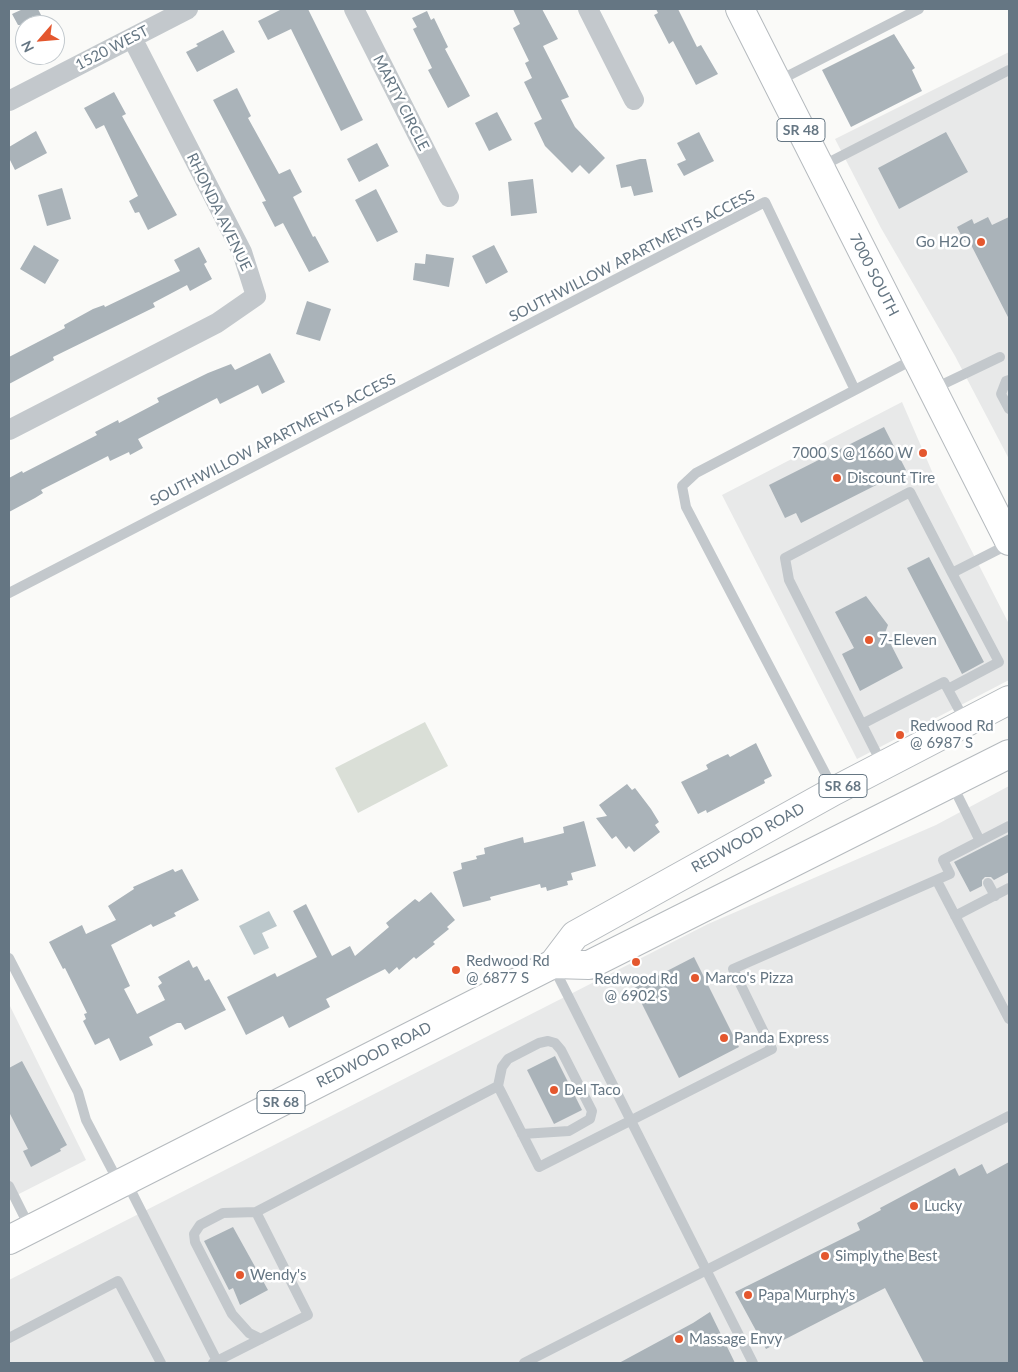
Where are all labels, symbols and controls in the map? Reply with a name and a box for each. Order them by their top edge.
north arrow [15,15,65,65]
street label: 1520 WEST [72,22,152,74]
text: N [17,38,37,55]
street label: MARTY CIRCLE [369,52,433,154]
road number: SR 48 [777,118,825,142]
street label: RHONDA AVENUE [183,150,255,274]
street label: SOUTHWILLOW APARTMENTS ACCESS [506,186,758,326]
street label: 7000 SOUTH [846,231,902,319]
place label: Go H2O [916,233,971,251]
marker: Go H2O [975,236,987,248]
street label: SOUTHWILLOW APARTMENTS ACCESS [147,370,399,510]
place label: 7000 S @ 1660 W [792,444,913,462]
marker: 7000 S @ 1660 W [917,447,929,459]
place label: Discount Tire [847,469,935,487]
marker: Discount Tire [831,472,843,484]
place label: 7-Eleven [879,631,937,649]
marker: 7-Eleven [863,634,875,646]
place label: Redwood Rd @ 6987 S [910,717,994,752]
marker: Redwood Rd @ 6987 S [894,729,906,741]
road number: SR 68 [819,774,867,798]
street label: REDWOOD ROAD [688,799,808,877]
place label: Redwood Rd @ 6877 S [466,952,550,987]
marker: Redwood Rd @ 6902 S [630,956,642,968]
marker: Redwood Rd @ 6877 S [450,964,462,976]
place label: Marco's Pizza [705,969,793,987]
place label: Redwood Rd @ 6902 S [594,970,678,1005]
marker: Marco's Pizza [689,972,701,984]
street label: REDWOOD ROAD [314,1018,434,1092]
place label: Panda Express [734,1029,829,1047]
marker: Panda Express [718,1032,730,1044]
place label: Del Taco [564,1081,621,1099]
marker: Del Taco [548,1084,560,1096]
road number: SR 68 [257,1090,305,1114]
place label: Lucky [924,1197,962,1215]
marker: Lucky [908,1200,920,1212]
place label: Simply the Best [835,1247,937,1265]
marker: Simply the Best [819,1250,831,1262]
place label: Wendy's [250,1266,307,1284]
marker: Wendy's [234,1269,246,1281]
place label: Papa Murphy's [758,1286,855,1304]
marker: Papa Murphy's [742,1289,754,1301]
place label: Massage Envy [689,1330,782,1348]
marker: Massage Envy [673,1333,685,1345]

